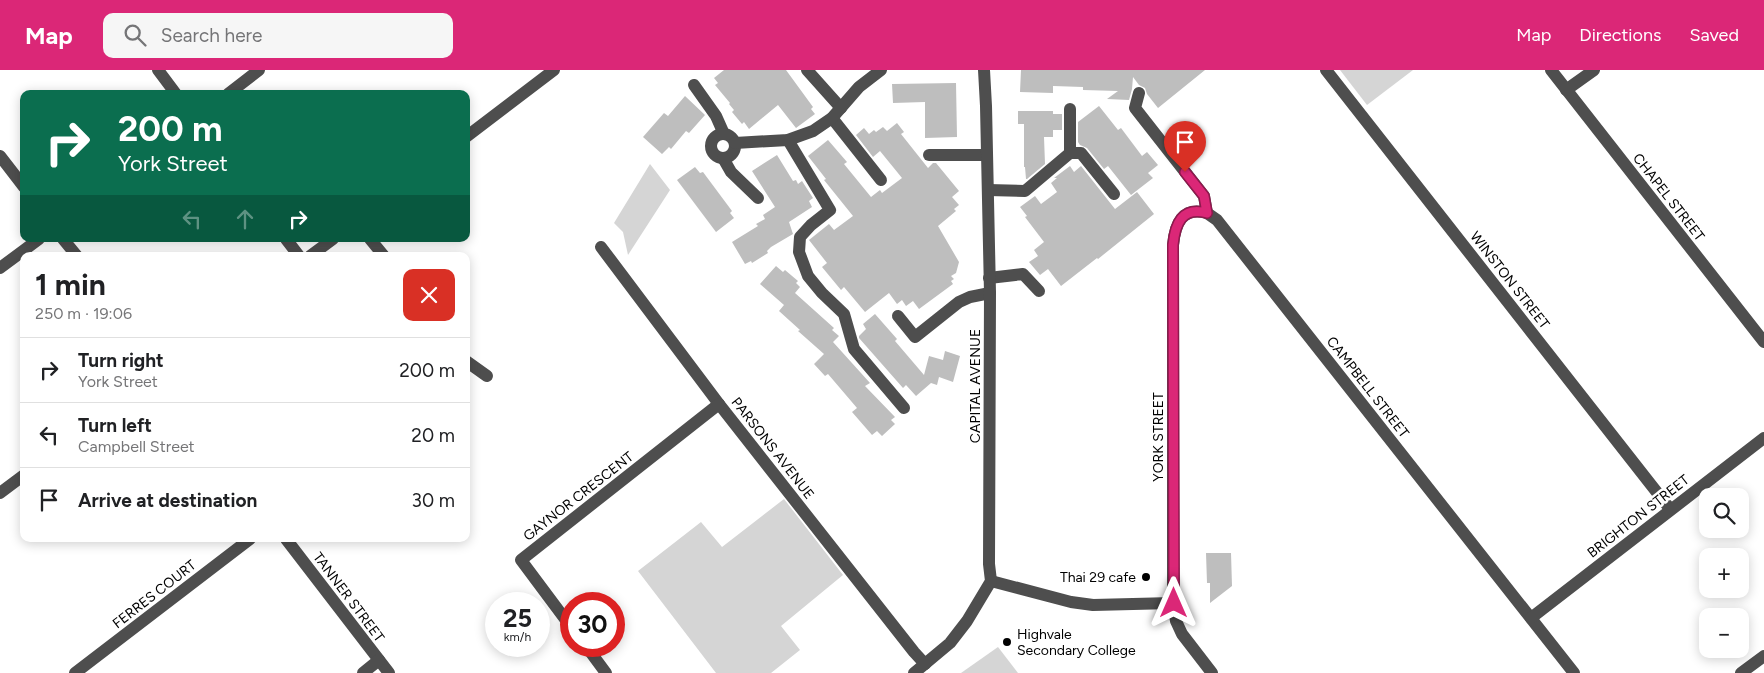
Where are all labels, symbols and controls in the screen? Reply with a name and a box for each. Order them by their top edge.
search box [103,13,453,58]
text: Map [25,21,73,50]
icon: search [121,21,149,49]
text: Search here [161,24,262,47]
text: Map [1516,24,1551,46]
text: Directions [1579,24,1661,46]
text: Saved [1689,24,1739,46]
text: 200 m [118,108,222,150]
icon: right [35,110,100,175]
pin [1164,121,1206,172]
icon: arrive [1171,128,1199,156]
text: York Street [118,150,228,177]
street label: CHAPEL STREET [1629,150,1708,245]
icon: left [178,205,206,233]
icon: ahead [231,205,259,233]
icon: right [284,205,312,233]
street label: WINSTON STREET [1466,228,1553,333]
text: 1 min [35,266,106,303]
button: close [403,269,455,321]
text: 250 m · 19:06 [35,304,132,323]
street label: CAPITAL AVENUE [967,329,984,443]
street label: CAMPBELL STREET [1323,333,1413,442]
text: Turn right [78,349,164,372]
icon: right [35,356,63,384]
text: 200 m [399,359,455,382]
text: York Street [78,372,158,391]
street label: YORK STREET [1150,392,1167,482]
street label: PARSONS AVENUE [728,394,818,503]
text: Turn left [78,414,152,437]
icon: left [35,421,63,449]
text: 20 m [411,424,455,447]
text: Campbell Street [78,437,195,456]
street label: GAYNOR CRESCENT [520,448,637,545]
street label: BRIGHTON STREET [1584,471,1693,561]
icon: arrive [35,486,63,514]
map controls [1699,488,1749,658]
button: search [1699,488,1749,538]
text: Arrive at destination [78,489,257,512]
text: 30 m [412,489,455,512]
button: + [1699,548,1749,598]
street label: TANNER STREET [309,549,388,646]
street label: FERRES COURT [109,556,200,632]
place label: Thai 29 cafe [1060,569,1136,586]
marker: Thai 29 cafe [1140,571,1152,583]
position arrow [1147,576,1199,628]
speed limit sign: 30 [560,592,625,657]
text: 25 [503,603,532,633]
button: − [1699,608,1749,658]
place label: Highvale Secondary College [1017,626,1136,659]
text: km/h [504,630,531,644]
marker: Highvale Secondary College [1001,636,1013,648]

